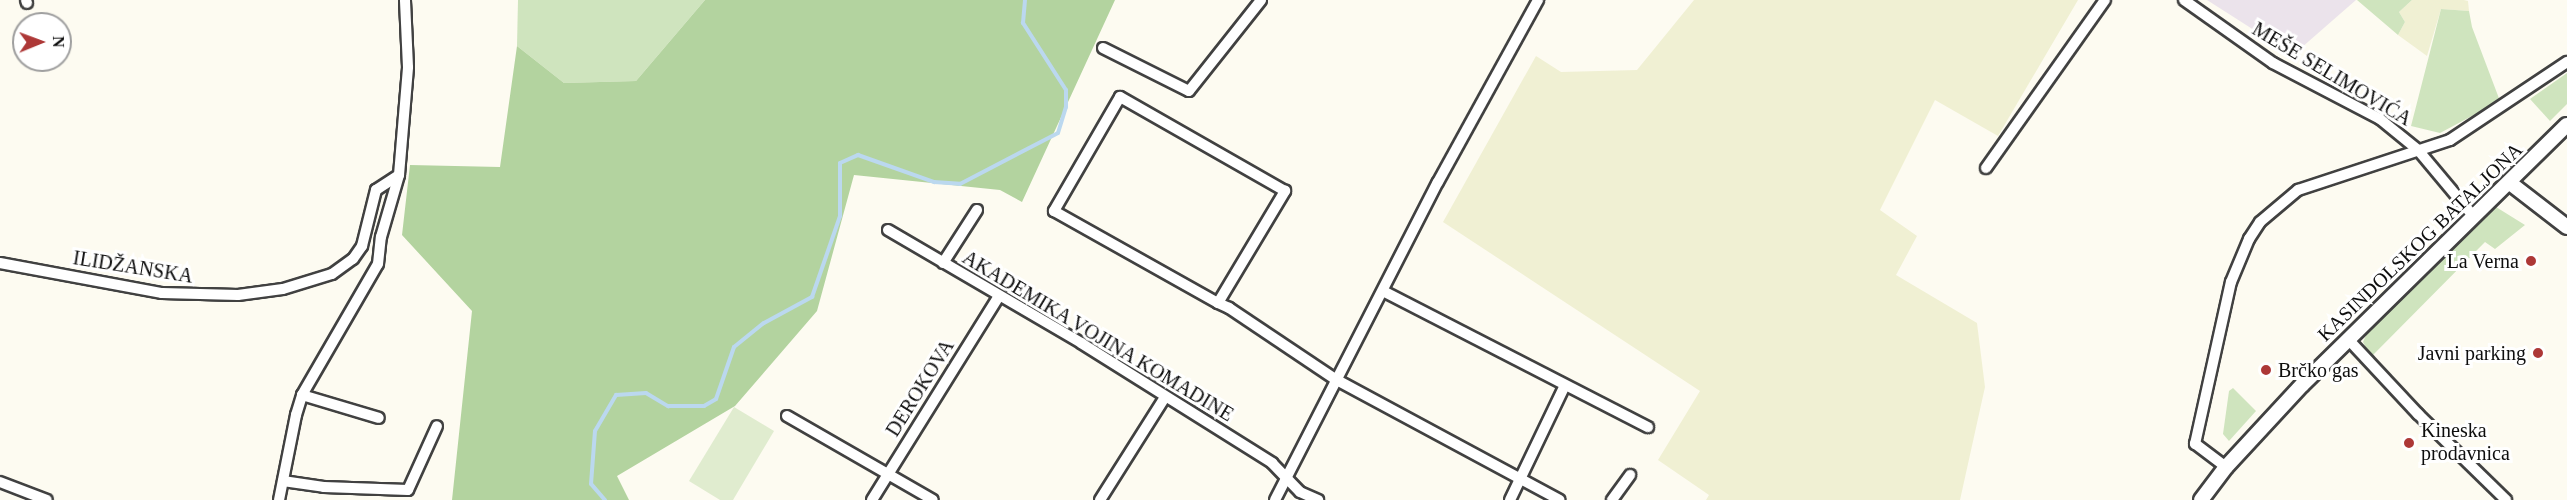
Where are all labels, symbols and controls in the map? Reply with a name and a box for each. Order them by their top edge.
north arrow [12,12,72,72]
street label: MEŠE SELIMOVIĆA [2248,17,2416,131]
text: N [50,36,67,48]
street label: KASINDOLSKOG BATALJONA [2313,138,2527,346]
street label: AKADEMIKA VOJINA KOMADINE [957,245,1239,427]
street label: ILIDŽANSKA [71,246,195,288]
place label: La Verna [2446,249,2519,273]
marker: La Verna [2524,254,2538,268]
street label: DEROKOVA [881,335,959,441]
place label: Javni parking [2418,341,2526,365]
marker: Javni parking [2531,346,2545,360]
place label: Brčko gas [2278,358,2359,382]
marker: Brčko gas [2259,363,2273,377]
place label: Kineska prodavnica [2421,419,2510,466]
marker: Kineska prodavnica [2402,436,2416,450]

